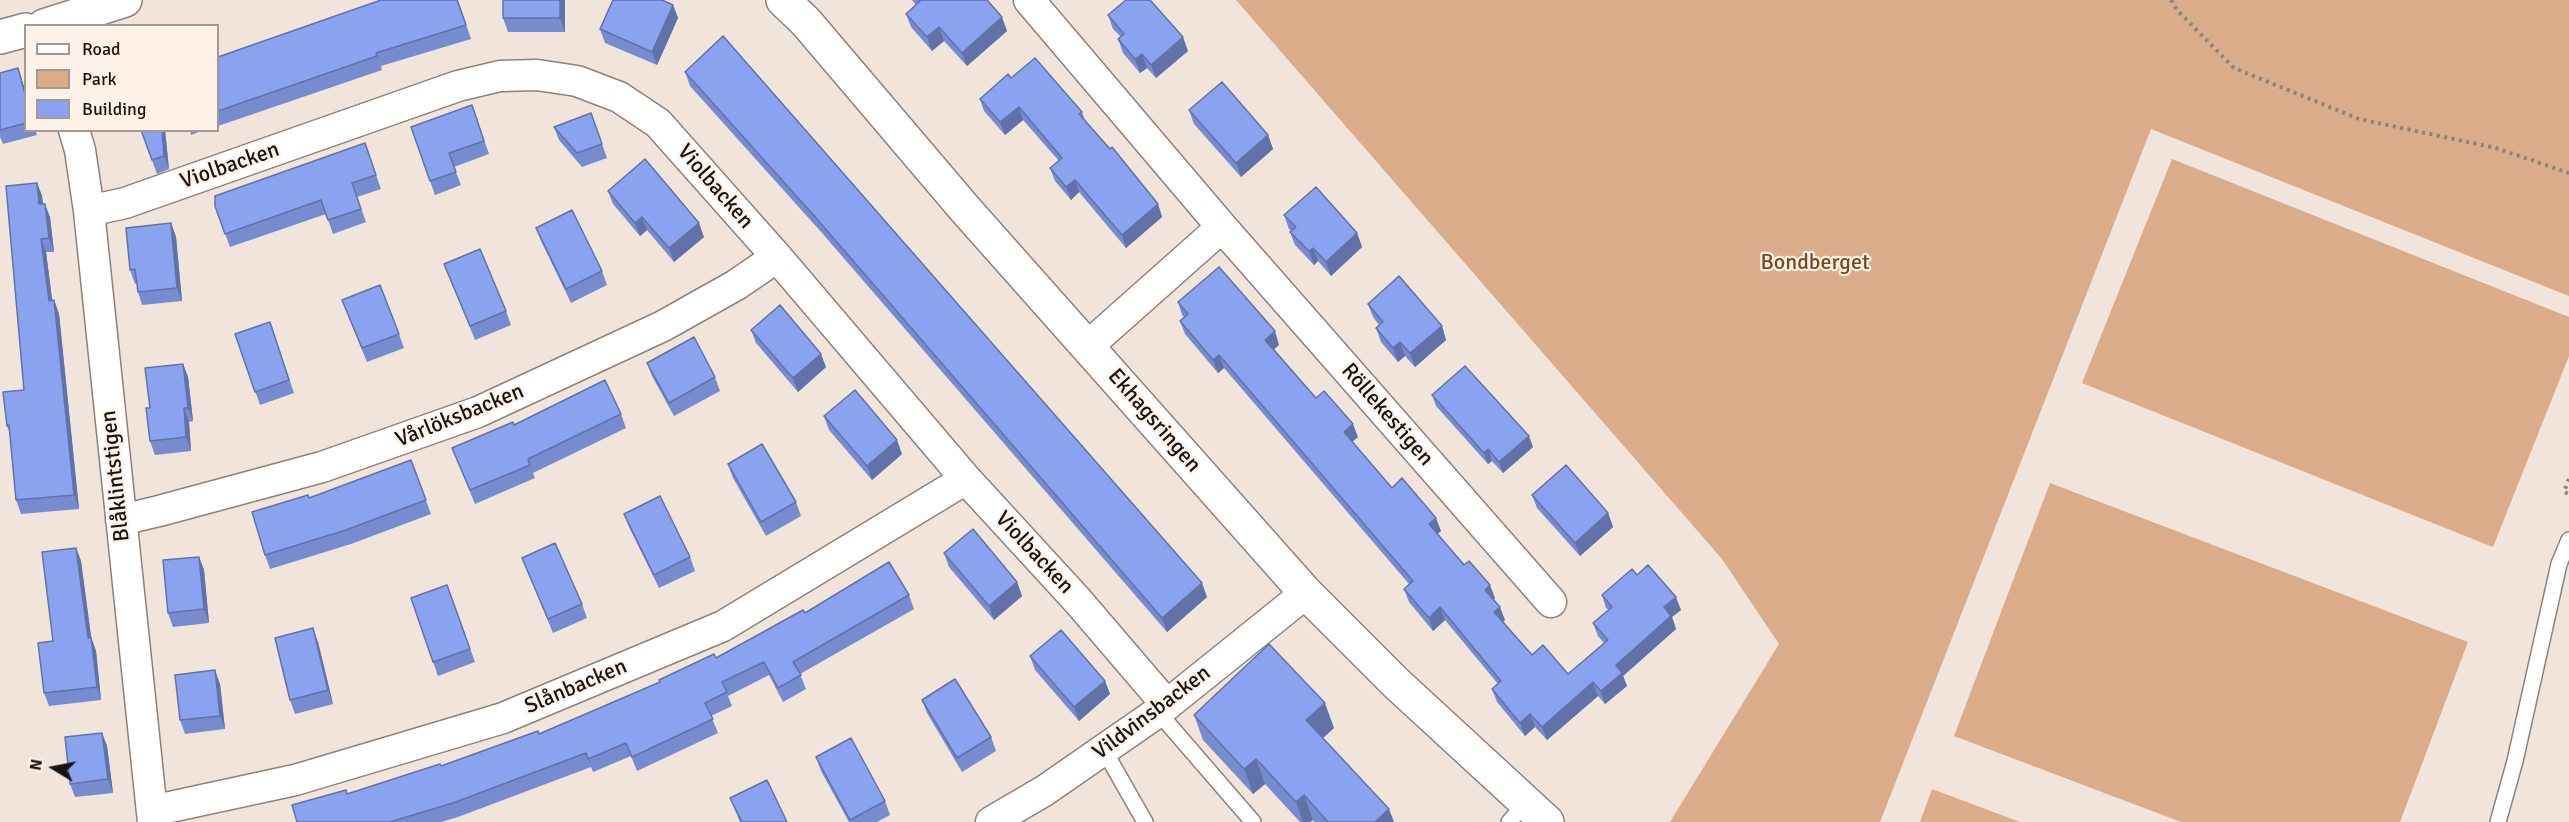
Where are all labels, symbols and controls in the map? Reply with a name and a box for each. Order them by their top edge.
legend [24,24,219,132]
text: Road [82,38,121,60]
text: Park [82,68,117,90]
text: Building [82,98,146,120]
street label: Violbacken [177,137,283,195]
street label: Violbacken [671,139,759,235]
park label: Bondberget [1760,250,1870,276]
street label: Röllekestigen [1335,358,1439,472]
street label: Ekhagsringen [1102,364,1206,478]
street label: Vårlöksbacken [392,378,528,454]
street label: Blåklintstigen [96,409,136,543]
street label: Violbacken [989,506,1079,600]
street label: Slånbacken [521,654,631,720]
street label: Vildvinsbacken [1088,660,1216,766]
north arrow [24,738,84,798]
text: N [25,758,47,772]

